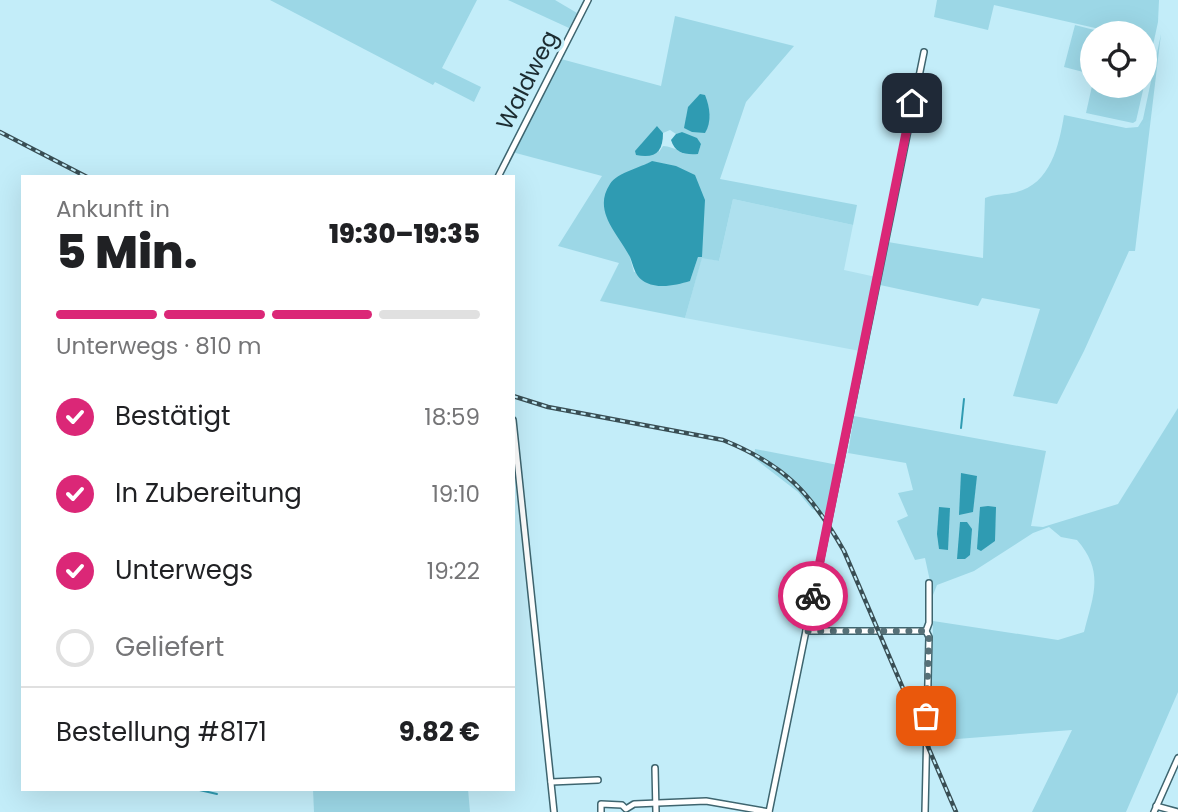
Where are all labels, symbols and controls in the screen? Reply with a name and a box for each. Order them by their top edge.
map controls [1080,21,1157,98]
button: locate [1080,21,1157,98]
street label: Waldweg [488,25,566,135]
pin [882,73,942,133]
icon: home [893,84,931,122]
text: Ankunft in [56,193,170,225]
text: 19:30–19:35 [329,216,480,252]
text: 5 Min. [56,220,198,284]
text: Unterwegs · 810 m [56,330,261,362]
icon: check [56,398,94,436]
text: Bestätigt [115,398,231,434]
text: 18:59 [424,401,480,433]
icon: check [56,475,94,513]
text: In Zubereitung [115,475,302,511]
text: 19:10 [431,478,480,510]
icon: check [56,552,94,590]
text: Unterwegs [115,552,253,588]
text: 19:22 [427,555,480,587]
courier [778,561,848,631]
icon: bike [794,577,832,615]
text: Geliefert [115,629,224,665]
pin [896,686,956,746]
icon: bag [907,697,945,735]
text: Bestellung #8171 [56,714,267,750]
text: 9.82 € [399,714,480,750]

